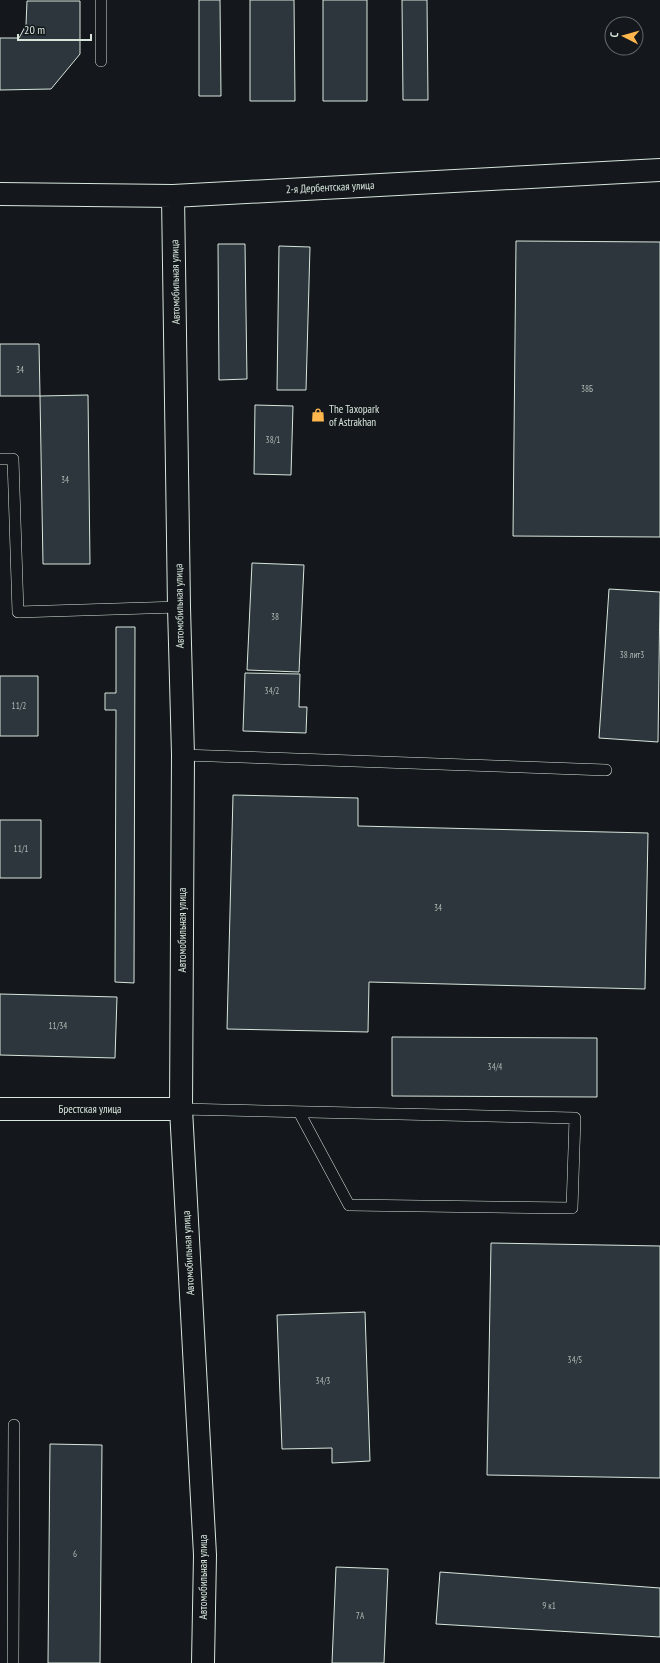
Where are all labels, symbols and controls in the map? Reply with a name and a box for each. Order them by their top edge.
scale bar [18,16,91,42]
north arrow [604,16,644,56]
text: 20 m [24,22,45,37]
text: С [607,32,621,38]
street label: 2-я Дербентская улица [285,178,375,196]
street label: Автомобильная улица [167,240,183,324]
house number: 34 [16,364,24,375]
house number: 38Б [581,383,593,394]
place label: The Taxopark of Astrakhan [329,402,380,429]
shop icon: The Taxopark of Astrakhan [310,407,326,423]
house number: 38/1 [266,434,280,445]
house number: 34 [61,474,69,485]
street label: Автомобильная улица [171,564,187,648]
house number: 38 [271,611,279,622]
house number: 38 лит3 [620,649,644,660]
house number: 34/2 [265,685,279,696]
house number: 11/2 [12,700,26,711]
house number: 11/1 [14,843,28,854]
street label: Автомобильная улица [175,888,189,972]
house number: 34 [434,902,442,913]
house number: 11/34 [49,1020,67,1031]
house number: 34/4 [488,1061,502,1072]
street label: Брестская улица [59,1102,122,1116]
street label: Автомобильная улица [179,1210,197,1296]
house number: 34/5 [568,1354,582,1365]
house number: 34/3 [316,1375,330,1386]
street label: Автомобильная улица [196,1535,210,1619]
house number: 6 [73,1548,77,1559]
house number: 9 к1 [542,1600,556,1611]
house number: 7А [356,1610,365,1621]

